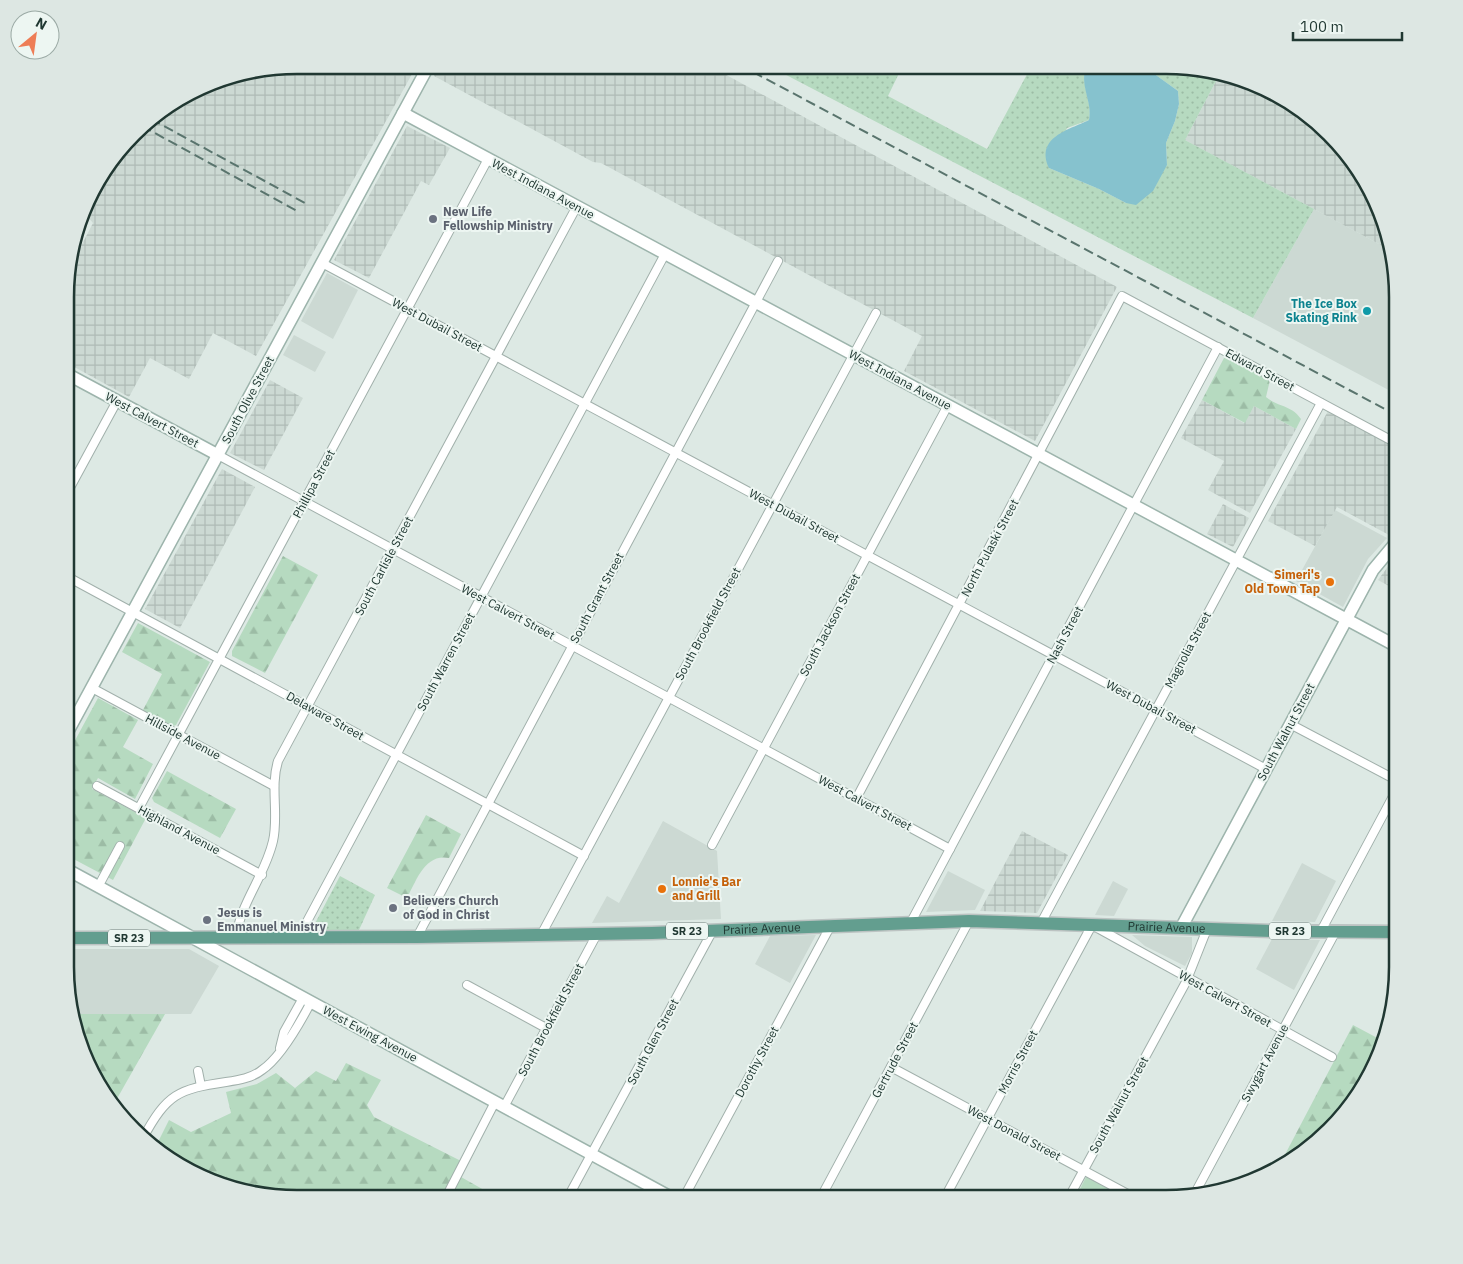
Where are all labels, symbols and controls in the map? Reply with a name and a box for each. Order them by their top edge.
north arrow [10,10,60,60]
scale bar [1293,10,1402,42]
text: N [33,13,50,34]
text: 100 m [1300,17,1344,36]
street label: West Indiana Avenue [489,155,597,222]
place label: New Life Fellowship Ministry [443,204,553,233]
marker: New Life Fellowship Ministry [427,213,439,225]
street label: West Dubail Street [389,294,485,355]
place label: The Ice Box Skating Rink [1286,296,1357,325]
marker: The Ice Box Skating Rink [1361,305,1373,317]
street label: Edward Street [1223,345,1297,394]
street label: West Indiana Avenue [846,346,954,413]
street label: South Olive Street [218,353,277,446]
street label: West Calvert Street [103,389,202,451]
street label: Phillipa Street [289,447,338,521]
street label: West Dubail Street [746,485,842,546]
street label: North Pulaski Street [958,496,1022,599]
street label: South Carlisle Street [351,514,416,618]
street label: South Grant Street [566,550,627,646]
street label: South Brookfield Street [671,565,744,683]
place label: Simeri's Old Town Tap [1244,567,1320,596]
street label: South Jackson Street [796,571,863,679]
marker: Simeri's Old Town Tap [1324,576,1336,588]
street label: West Calvert Street [459,581,558,643]
street label: Nash Street [1043,603,1086,666]
street label: Magnolia Street [1161,609,1214,691]
street label: South Warren Street [413,610,478,714]
street label: West Dubail Street [1103,676,1199,737]
street label: South Walnut Street [1254,680,1318,783]
street label: Delaware Street [284,688,367,743]
street label: Hillside Avenue [143,710,224,763]
street label: West Calvert Street [816,772,915,834]
street label: Highland Avenue [136,802,223,858]
place label: Lonnie's Bar and Grill [672,874,741,903]
marker: Lonnie's Bar and Grill [656,883,668,895]
place label: Believers Church of God in Christ [403,893,499,922]
marker: Believers Church of God in Christ [387,902,399,914]
place label: Jesus is Emmanuel Ministry [217,905,326,934]
marker: Jesus is Emmanuel Ministry [201,914,213,926]
street label: Prairie Avenue [1127,918,1206,936]
street label: Prairie Avenue [723,919,801,937]
road number: SR 23 [666,922,708,939]
road number: SR 23 [1269,922,1311,939]
road number: SR 23 [108,930,150,946]
street label: South Brookfield Street [514,961,587,1079]
street label: West Calvert Street [1176,967,1274,1030]
street label: South Glen Street [624,996,682,1087]
street label: West Ewing Avenue [320,1002,421,1065]
street label: Gertrude Street [868,1019,921,1100]
street label: Swygart Avenue [1238,1021,1292,1104]
street label: Dorothy Street [732,1024,782,1100]
street label: Morris Street [995,1027,1041,1096]
street label: South Walnut Street [1086,1054,1151,1156]
street label: West Donald Street [965,1102,1064,1164]

